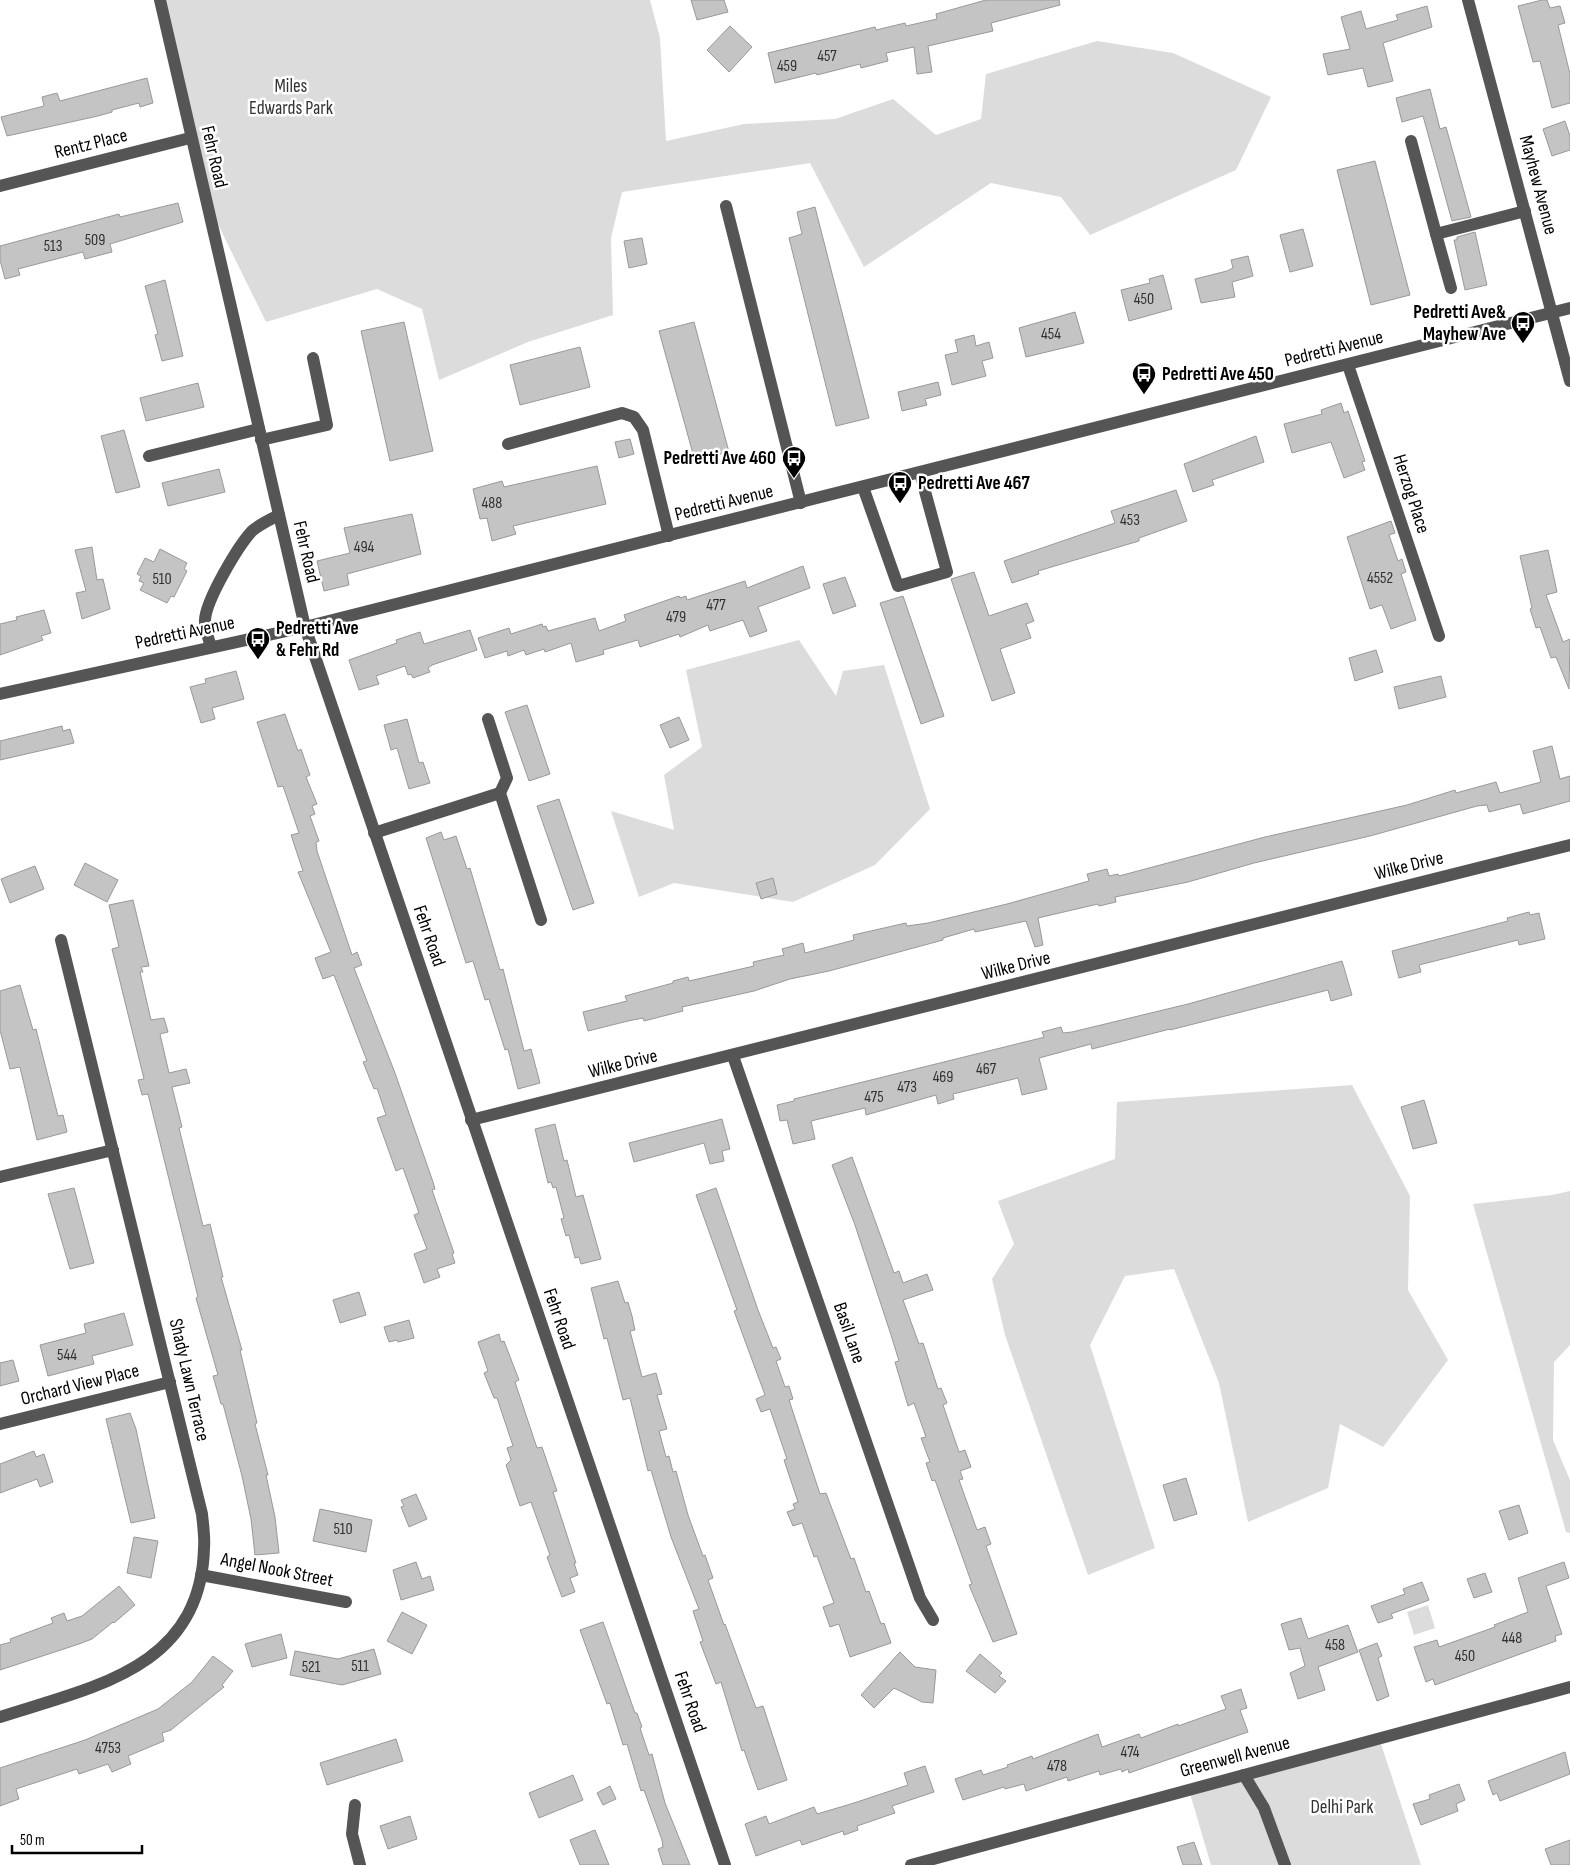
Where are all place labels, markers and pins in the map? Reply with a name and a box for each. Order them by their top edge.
place label: Pedretti Ave& Mayhew Ave [1413,301,1506,346]
bus stop icon: Pedretti Ave& Mayhew Ave [1510,310,1536,344]
bus stop icon: Pedretti Ave 450 [1131,361,1157,395]
place label: Pedretti Ave 450 [1162,363,1274,386]
bus stop icon: Pedretti Ave 460 [781,445,807,479]
place label: Pedretti Ave 460 [664,447,776,470]
bus stop icon: Pedretti Ave 467 [887,470,913,504]
place label: Pedretti Ave 467 [918,472,1030,495]
place label: Pedretti Ave & Fehr Rd [276,617,359,662]
bus stop icon: Pedretti Ave & Fehr Rd [245,626,271,660]

